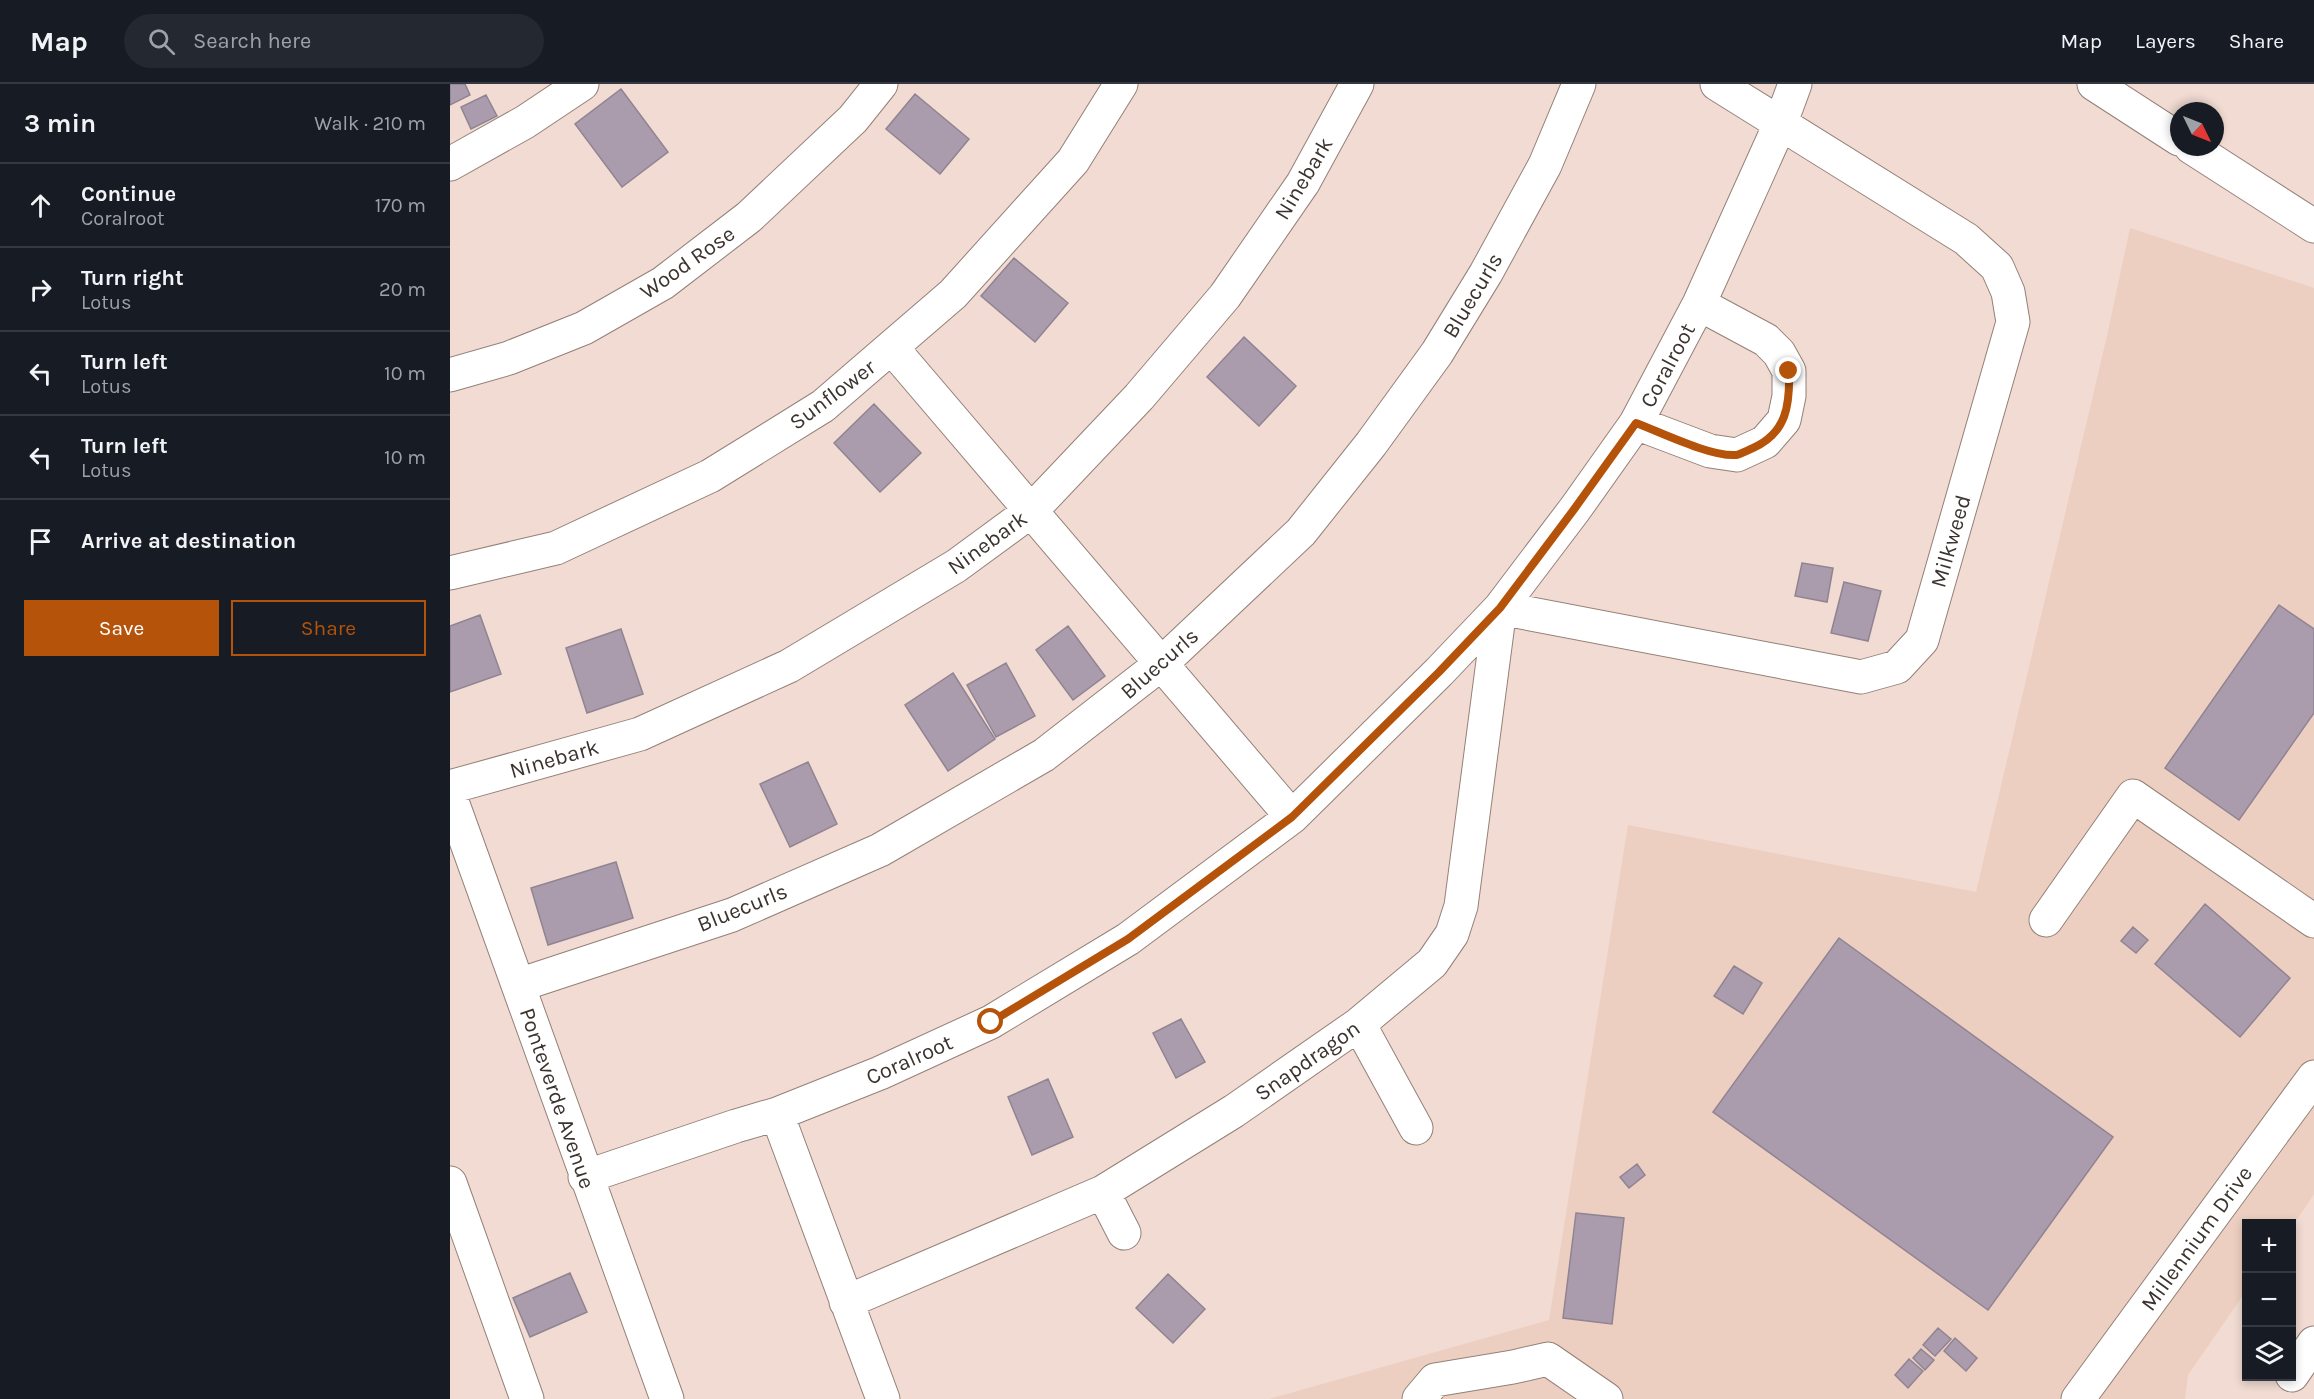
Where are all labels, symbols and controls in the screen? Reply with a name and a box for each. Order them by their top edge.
search box [124,14,544,68]
text: Map [30,25,88,58]
icon: search [145,25,178,58]
text: Search here [193,28,311,54]
text: Map [2060,29,2102,53]
text: Layers [2135,29,2196,53]
text: Share [2229,29,2284,53]
north arrow [2170,102,2224,156]
text: 3 min [24,108,96,139]
text: Walk · 210 m [314,112,426,135]
street label: Ninebark [1269,133,1339,225]
text: Continue [81,181,176,207]
icon: ahead [24,189,57,222]
text: 170 m [375,194,426,217]
text: Coralroot [81,207,165,230]
street label: Wood Rose [635,221,740,305]
street label: Bluecurls [1437,248,1508,343]
text: Turn right [81,265,184,291]
icon: right [24,273,57,306]
text: 20 m [379,278,426,301]
text: Lotus [81,291,131,314]
street label: Coralroot [1635,319,1701,412]
text: Turn left [81,349,168,375]
street label: Sunflower [785,354,881,436]
icon: left [24,357,57,390]
route end [1775,357,1801,383]
text: 10 m [384,362,426,385]
text: Lotus [81,375,131,398]
text: Turn left [81,433,168,459]
icon: left [24,441,57,474]
text: 10 m [384,446,426,469]
text: Lotus [81,459,131,482]
street label: Milkweed [1925,492,1977,591]
street label: Ninebark [943,505,1032,580]
icon: arrive [24,525,57,558]
text: Arrive at destination [81,528,296,554]
button: Save [24,600,219,656]
button: Share [231,600,426,656]
street label: Bluecurls [1115,623,1204,705]
street label: Ninebark [507,734,602,784]
street label: Bluecurls [694,878,791,938]
street label: Ponteverde Avenue [514,1005,600,1192]
route start [977,1008,1003,1034]
street label: Snapdragon [1250,1015,1365,1107]
street label: Coralroot [862,1029,957,1091]
street label: Millennium Drive [2136,1161,2258,1316]
map controls [2242,1219,2296,1381]
button: + [2242,1219,2296,1273]
button: − [2242,1273,2296,1327]
button: layers [2242,1327,2296,1381]

